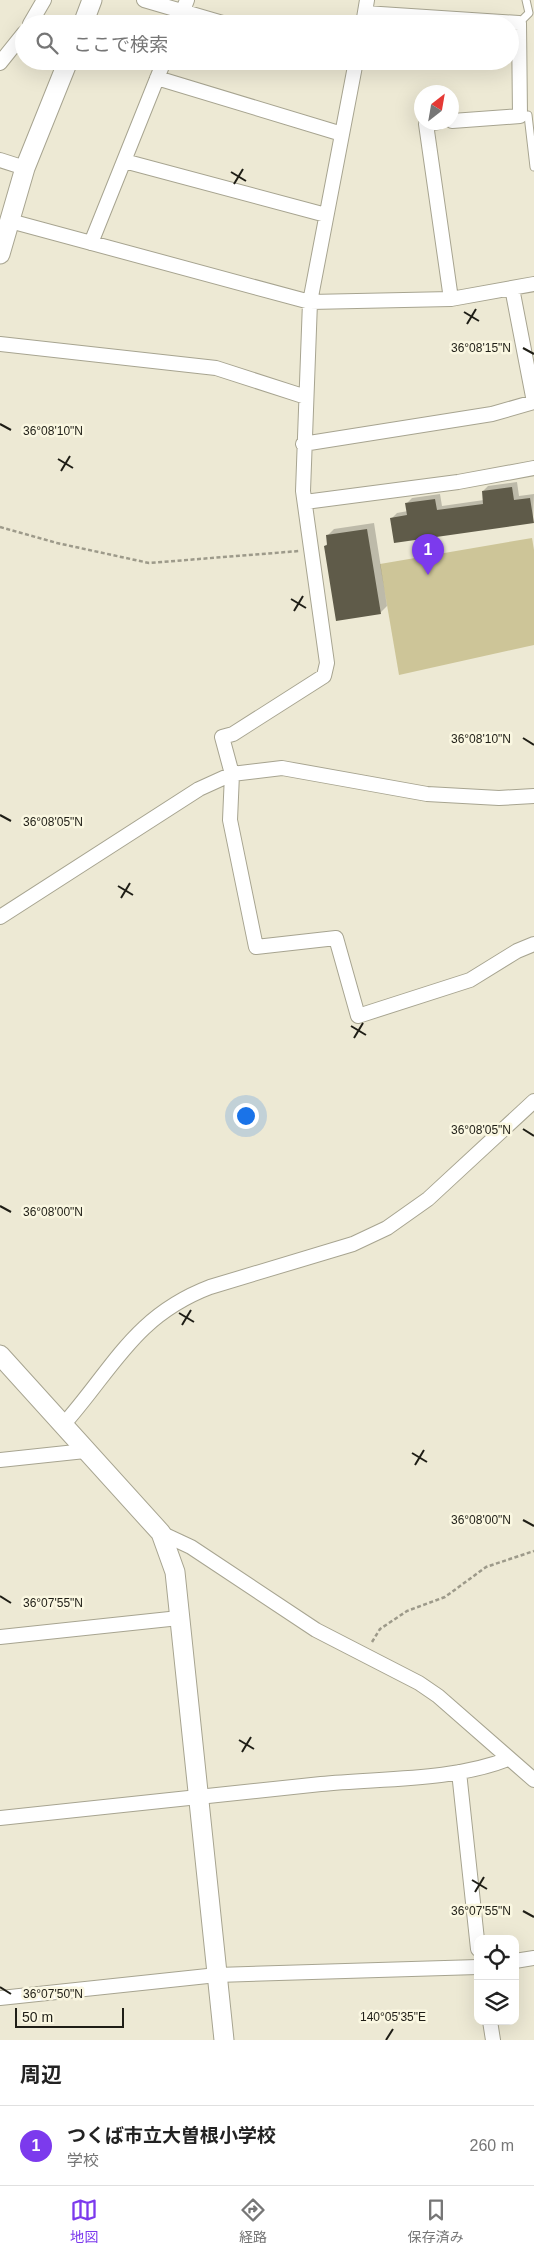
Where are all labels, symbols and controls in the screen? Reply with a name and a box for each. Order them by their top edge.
search box [15,15,519,70]
icon: search [33,29,61,57]
text: ここで検索 [73,34,168,55]
north arrow [414,85,459,130]
text: 36°08'15"N [451,341,511,355]
text: 36°08'10"N [23,424,83,438]
pin: 1 [412,534,444,575]
text: 36°08'10"N [451,732,511,746]
text: 36°08'05"N [23,815,83,829]
your location [233,1103,259,1129]
text: 36°08'05"N [451,1123,511,1137]
text: 36°08'00"N [23,1205,83,1219]
text: 36°08'00"N [451,1513,511,1527]
text: 36°07'55"N [23,1596,83,1610]
text: 36°07'55"N [451,1904,511,1918]
map controls [474,1935,519,2025]
button: locate [474,1935,519,1980]
button: layers [474,1980,519,2025]
text: 36°07'50"N [23,1987,83,2001]
scale bar [15,2005,124,2028]
text: 50 m [22,2009,53,2025]
text: 140°05'35"E [360,2010,426,2024]
text: 周辺 [20,2063,62,2086]
text: つくば市立大曽根小学校 [67,2125,276,2146]
text: 1 [32,2137,40,2154]
text: 260 m [470,2137,514,2154]
text: 学校 [67,2152,99,2169]
tab: 地図 [70,2196,98,2246]
tab: 経路 [239,2196,267,2246]
tab: 保存済み [408,2196,464,2246]

